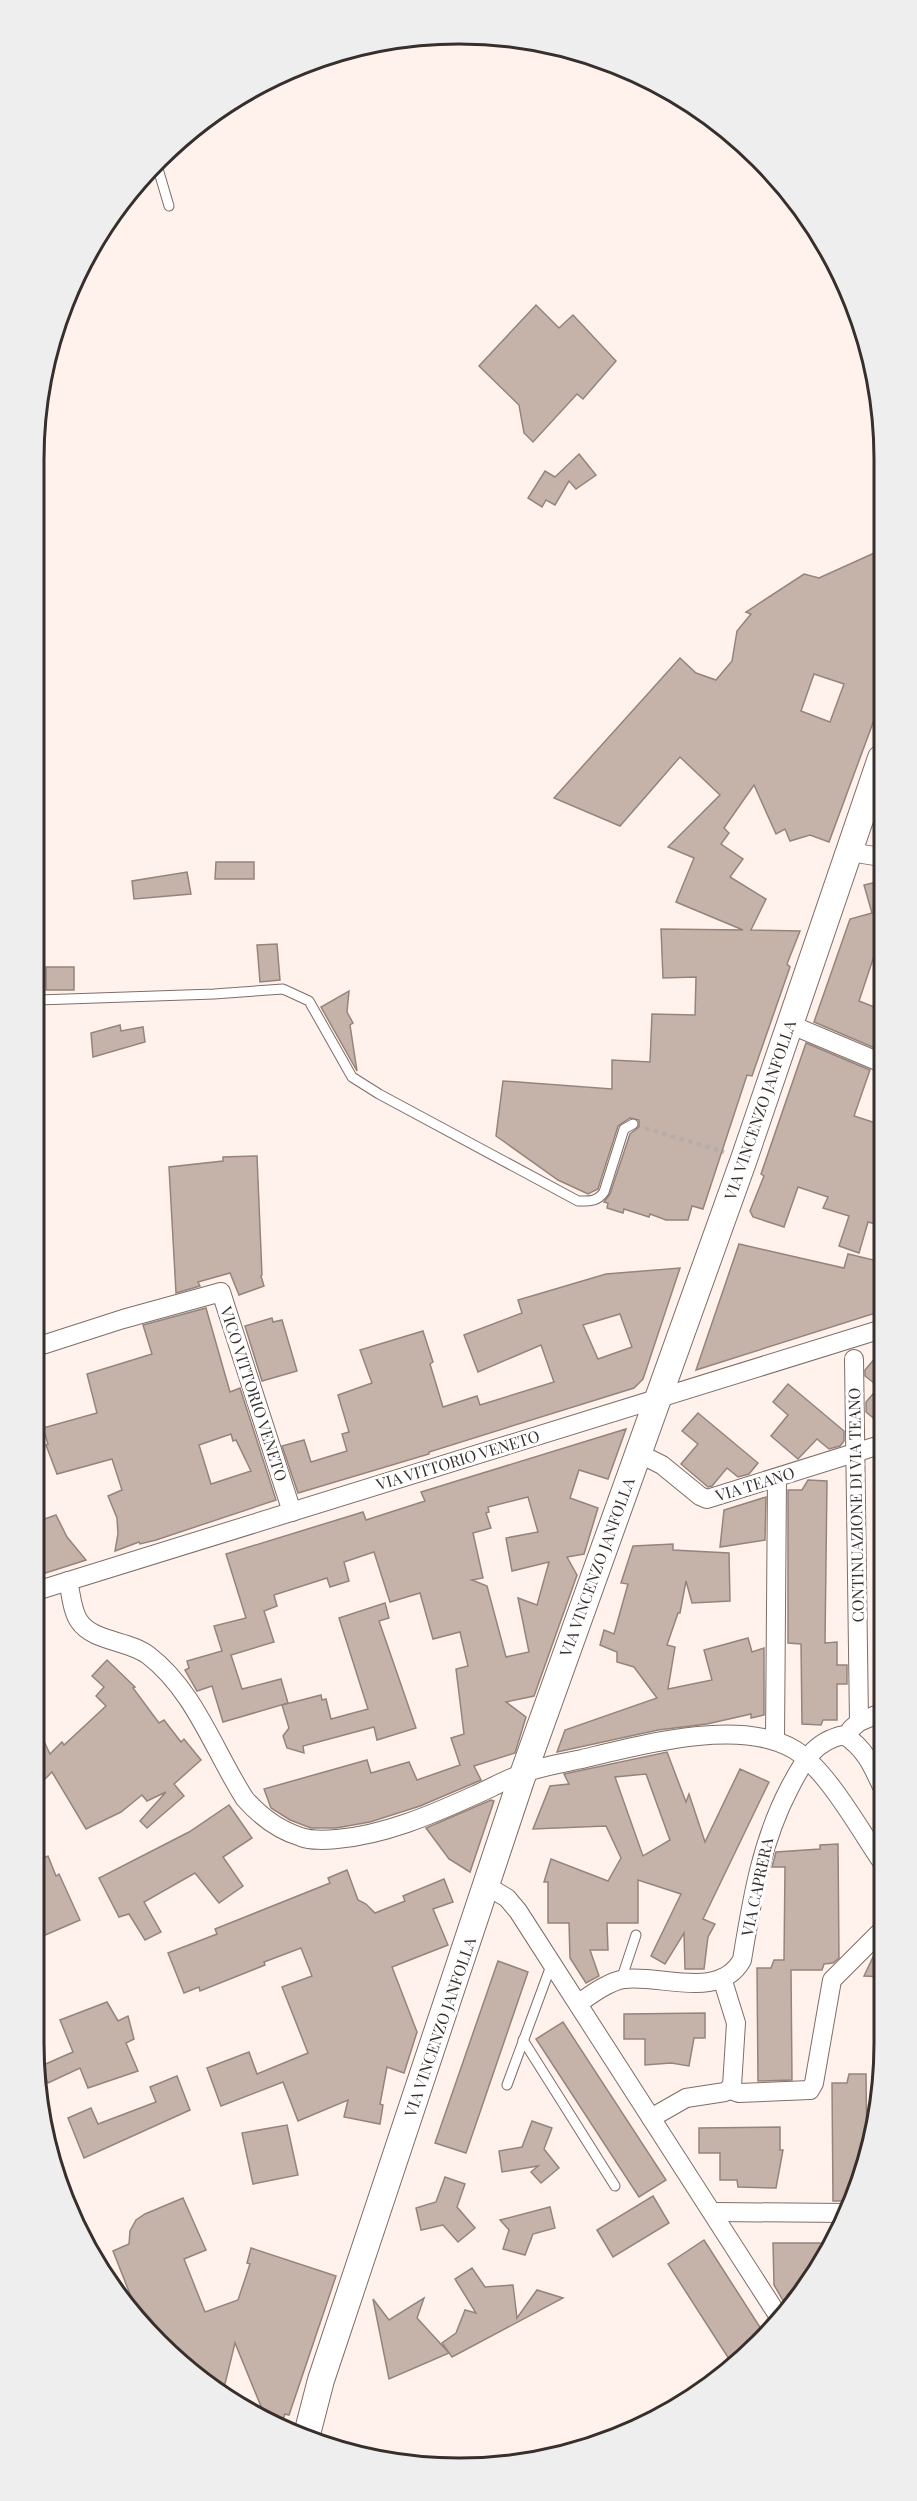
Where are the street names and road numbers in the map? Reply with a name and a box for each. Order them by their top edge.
street label: VIA VINCENZO JANFOLLA [719,1016,800,1203]
street label: VICO VITTORIO VENETO [216,1303,293,1484]
street label: CONTINUAZIONE DI VIA TEANO [843,1387,868,1623]
street label: VIA VITTORIO VENETO [373,1425,542,1495]
street label: VIA TEANO [712,1462,797,1506]
street label: VIA VINCENZO JANFOLLA [554,1474,639,1660]
street label: VIA CAPRERA [736,1835,777,1939]
street label: VIA VINCENZO JANFOLLA [399,1933,480,2120]

